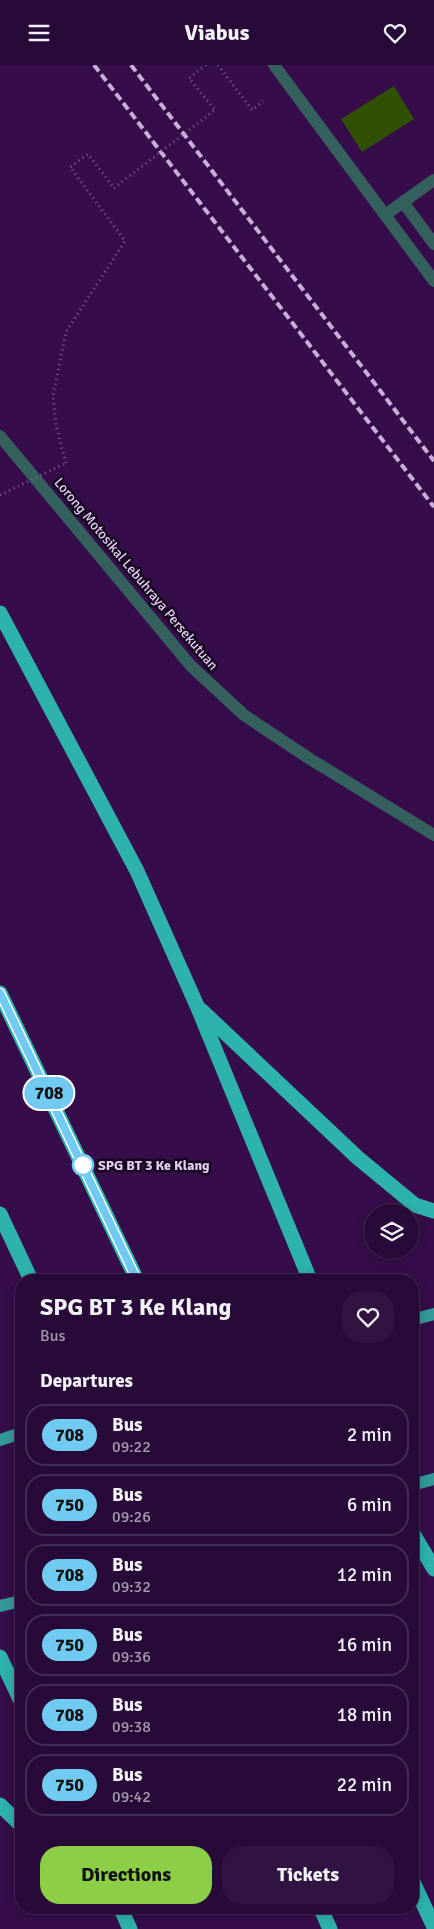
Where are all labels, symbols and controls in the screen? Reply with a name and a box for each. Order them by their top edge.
icon: menu [25,19,53,47]
text: Viabus [185,19,249,46]
icon: heart [381,19,409,47]
street label: Lorong Motosikal Lebuhraya Persekutuan [50,474,222,674]
line badge: 708 [20,1077,78,1109]
text: 708 [34,1082,64,1104]
marker: SPG BT 3 Ke Klang [72,1154,94,1176]
place label: SPG BT 3 Ke Klang [98,1157,210,1174]
map controls [364,1204,419,1259]
button: layers [364,1204,419,1259]
button: heart [342,1291,394,1343]
text: SPG BT 3 Ke Klang [40,1292,231,1322]
text: Bus [40,1326,65,1346]
text: Departures [40,1369,133,1393]
text: Bus [112,1413,143,1437]
text: 2 min [347,1423,392,1447]
text: 708 [55,1424,84,1446]
text: 09:22 [112,1437,151,1457]
text: Bus [112,1483,143,1507]
text: 6 min [347,1493,392,1517]
text: 750 [55,1494,84,1516]
text: 09:26 [112,1507,151,1527]
text: Bus [112,1553,143,1577]
text: 12 min [337,1563,392,1587]
text: 708 [55,1564,84,1586]
text: 09:32 [112,1577,151,1597]
text: Bus [112,1623,143,1647]
text: 16 min [337,1633,392,1657]
text: 750 [55,1634,84,1656]
text: 09:36 [112,1647,151,1667]
text: Bus [112,1693,143,1717]
text: 18 min [337,1703,392,1727]
text: 708 [55,1704,84,1726]
text: 09:38 [112,1717,151,1737]
text: Bus [112,1763,143,1787]
text: 22 min [337,1773,392,1797]
text: 750 [55,1774,84,1796]
text: 09:42 [112,1787,151,1807]
button: Directions [40,1846,212,1904]
button: Tickets [222,1846,394,1904]

